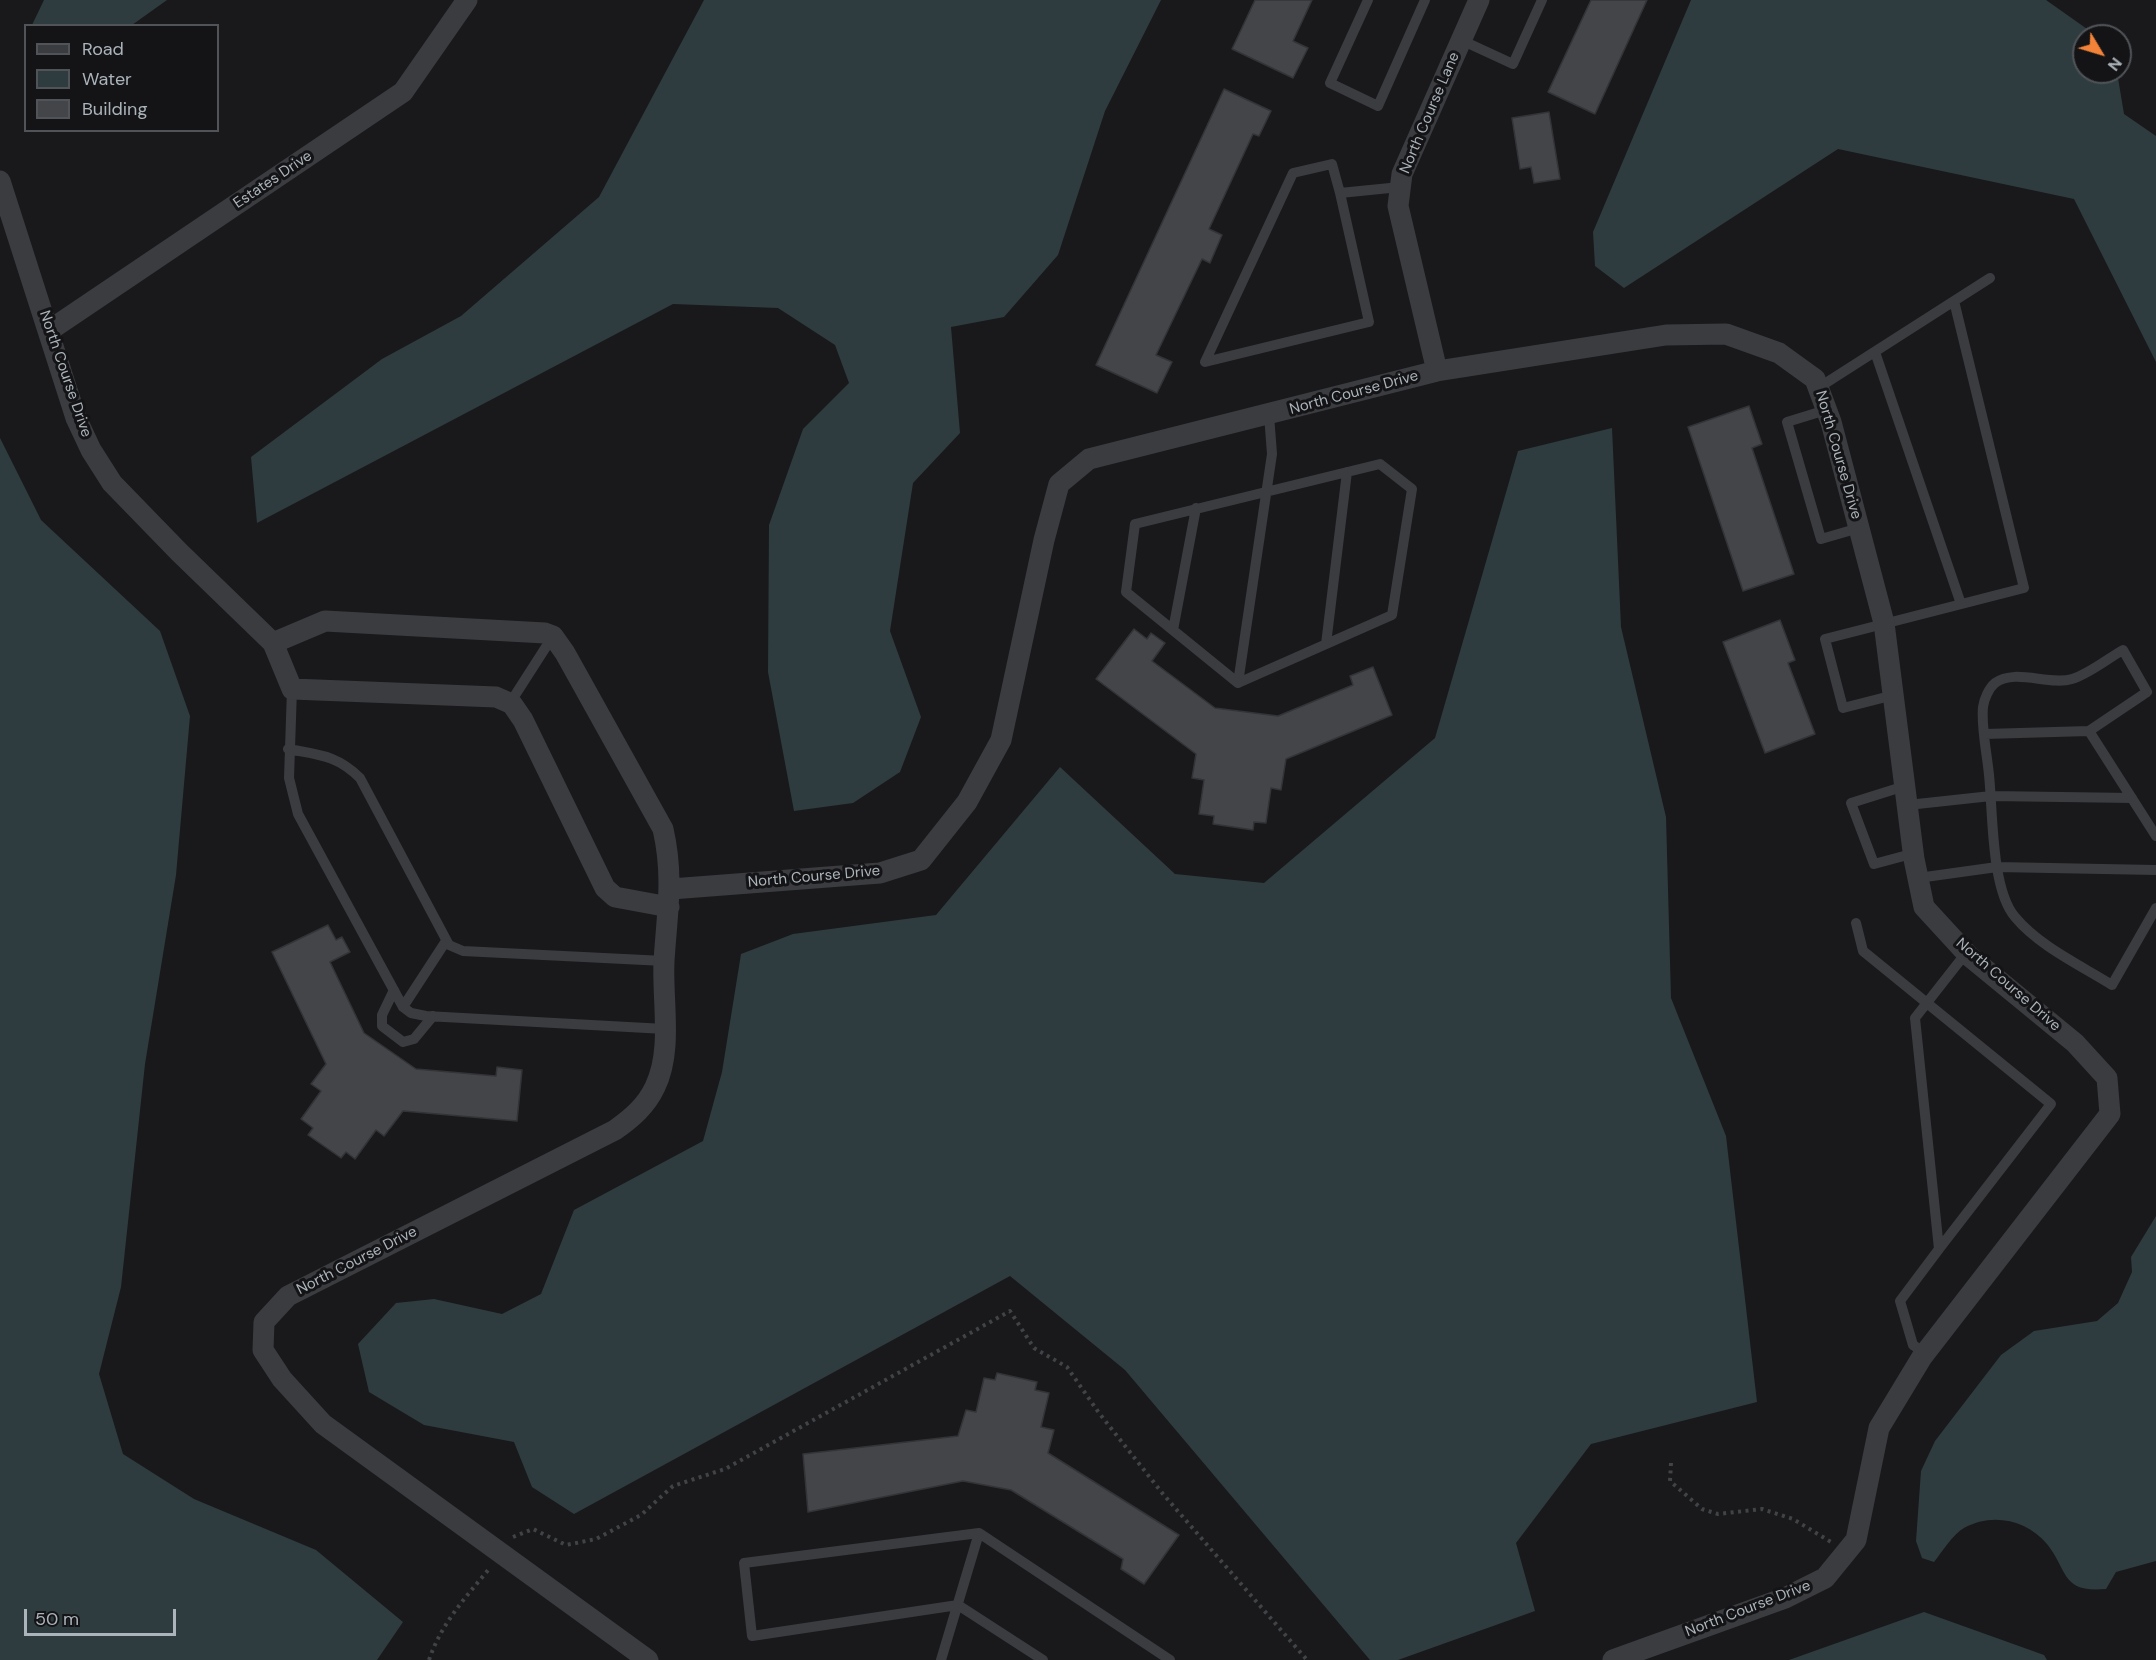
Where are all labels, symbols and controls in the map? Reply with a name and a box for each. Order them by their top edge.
legend [24,24,219,132]
north arrow [2072,24,2132,84]
text: Road [82,37,124,61]
street label: North Course Lane [1396,49,1464,177]
text: N [2103,53,2127,75]
text: Water [82,67,132,91]
text: Building [82,97,147,121]
street label: Estates Drive [230,147,316,213]
street label: North Course Drive [35,308,95,440]
street label: North Course Drive [1288,367,1420,419]
street label: North Course Drive [1811,389,1865,521]
street label: North Course Drive [747,862,881,892]
street label: North Course Drive [1952,935,2064,1035]
street label: North Course Drive [294,1223,420,1299]
street label: North Course Drive [1683,1577,1813,1641]
scale bar [27,1597,178,1635]
text: 50 m [35,1607,79,1631]

